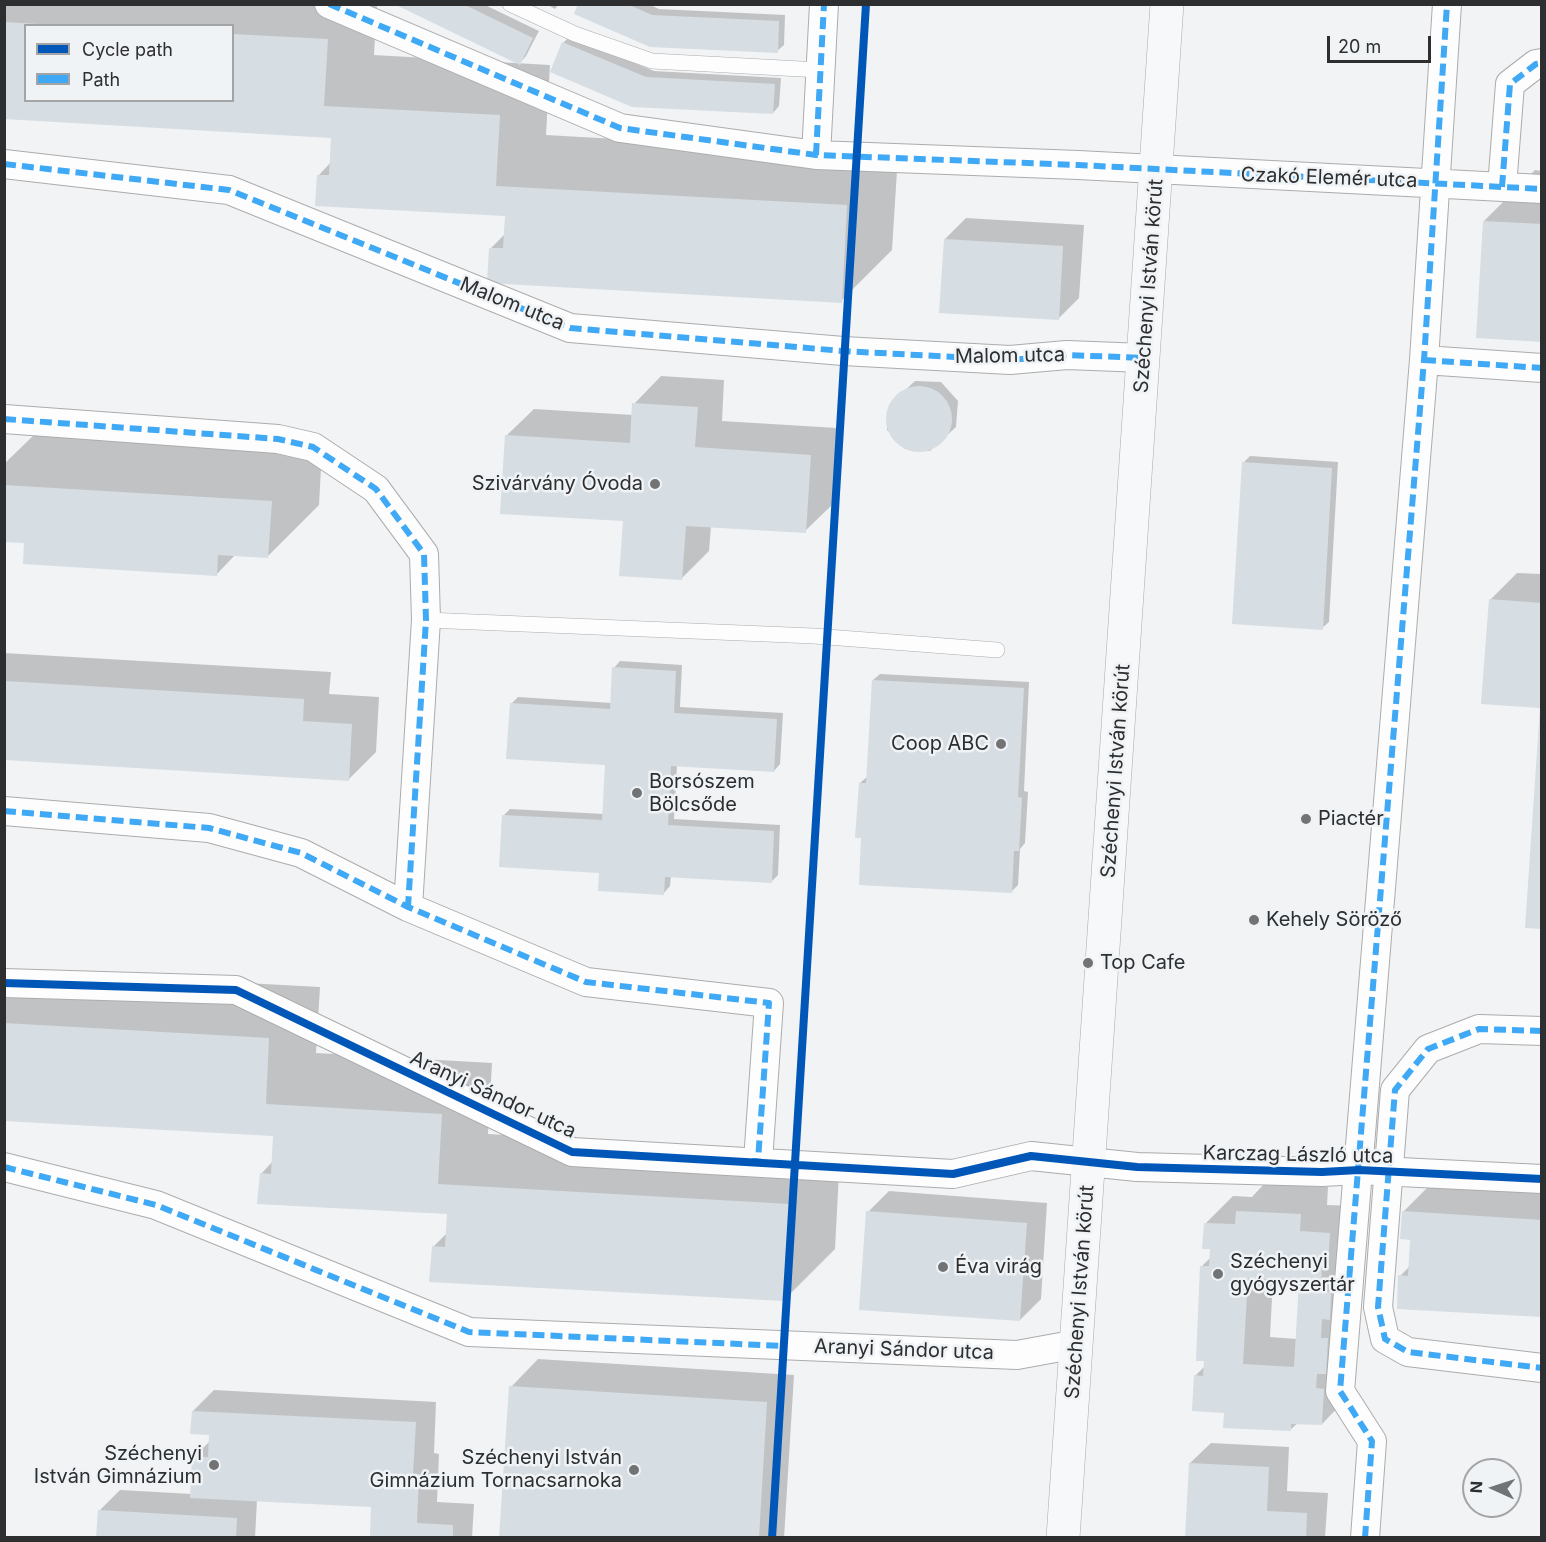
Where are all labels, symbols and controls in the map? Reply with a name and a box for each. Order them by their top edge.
legend [24,24,234,102]
scale bar [1330,24,1434,62]
text: 20 m [1338,36,1381,57]
text: Cycle path [82,39,173,60]
text: Path [82,69,120,90]
street label: Czakó Elemér utca [1240,163,1418,193]
street label: Széchenyi István körút [1130,178,1168,394]
street label: Malom utca [456,272,568,336]
street label: Malom utca [955,343,1065,369]
place label: Szivárvány Óvoda [472,472,643,496]
marker: Szivárvány Óvoda [648,477,662,491]
street label: Széchenyi István körút [1097,663,1135,879]
place label: Coop ABC [891,732,989,756]
marker: Coop ABC [994,737,1008,751]
place label: Borsószem Bölcsőde [649,770,755,817]
marker: Borsószem Bölcsőde [630,786,644,800]
place label: Piactér [1318,807,1384,831]
marker: Piactér [1299,812,1313,826]
place label: Kehely Söröző [1266,908,1402,932]
marker: Kehely Söröző [1247,913,1261,927]
place label: Top Cafe [1100,951,1186,975]
marker: Top Cafe [1081,956,1095,970]
street label: Aranyi Sándor utca [406,1046,580,1144]
street label: Karczag László utca [1202,1141,1394,1169]
street label: Széchenyi István körút [1061,1184,1099,1400]
place label: Széchenyi gyógyszertár [1230,1250,1355,1297]
place label: Éva virág [955,1255,1042,1279]
marker: Éva virág [936,1260,950,1274]
marker: Széchenyi gyógyszertár [1211,1267,1225,1281]
street label: Aranyi Sándor utca [814,1335,994,1365]
place label: Széchenyi István Gimnázium [34,1442,202,1489]
place label: Széchenyi István Gimnázium Tornacsarnoka [370,1446,622,1493]
marker: Széchenyi István Gimnázium [207,1458,221,1472]
north arrow [1462,1458,1522,1518]
marker: Széchenyi István Gimnázium Tornacsarnoka [627,1463,641,1477]
text: N [1466,1481,1486,1494]

